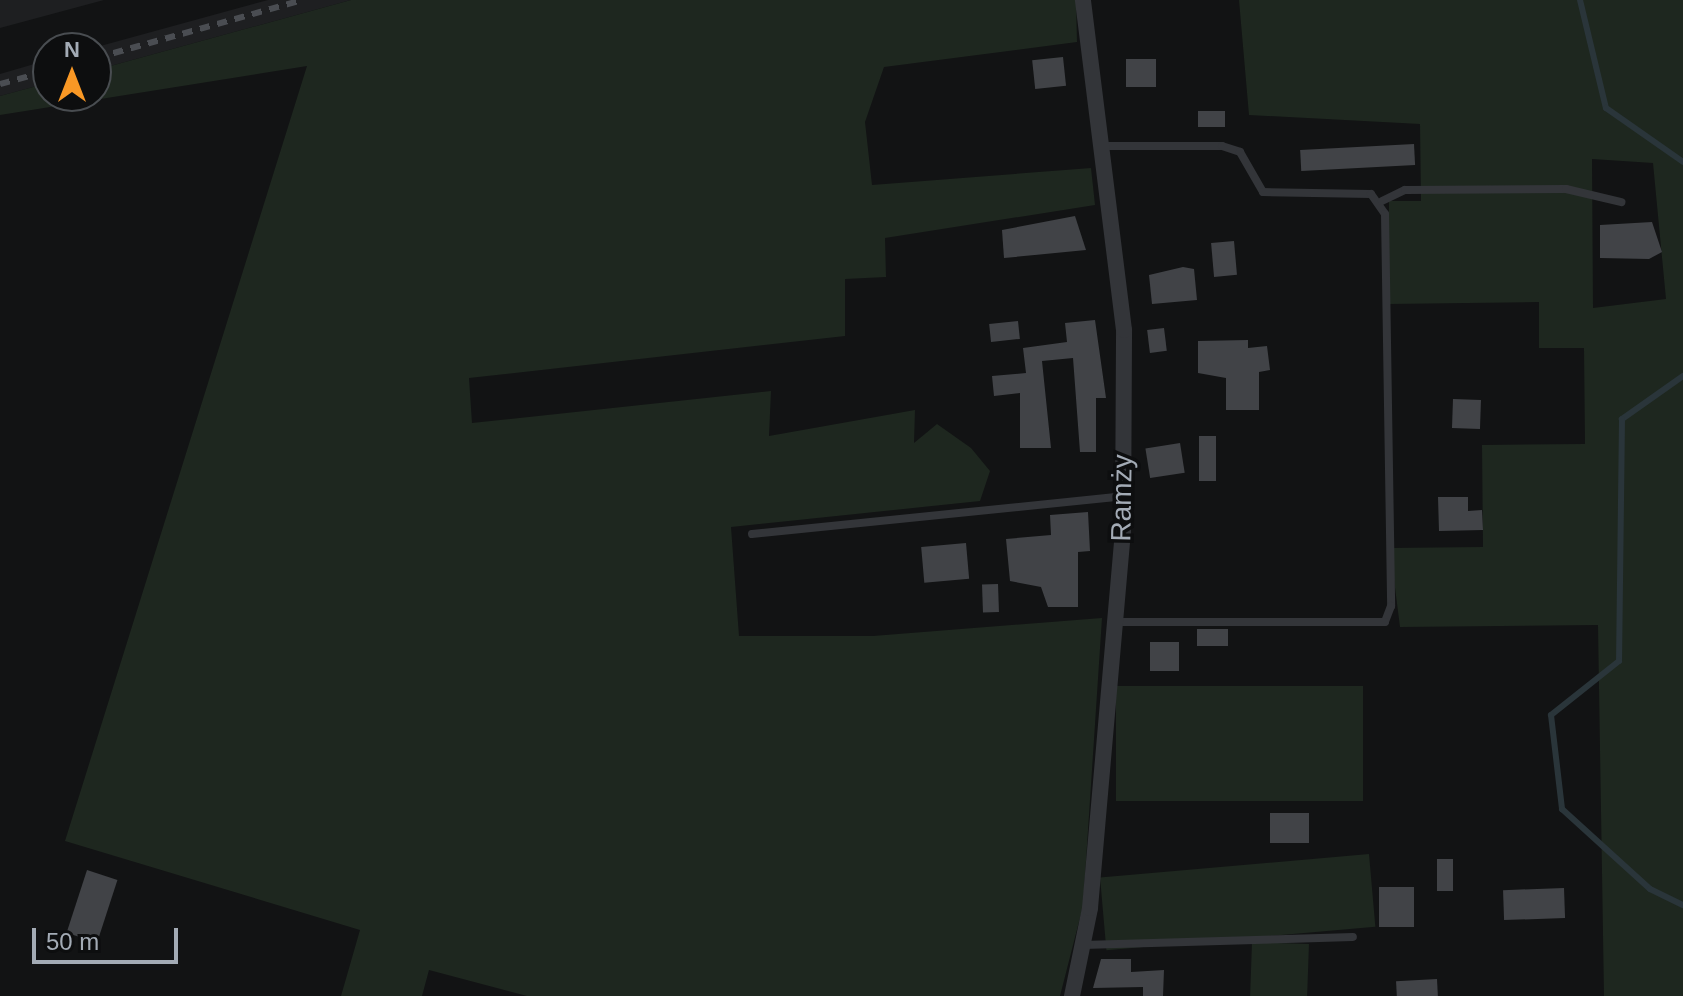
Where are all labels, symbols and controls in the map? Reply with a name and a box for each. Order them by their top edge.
north arrow [32,32,112,112]
text: N [64,37,80,62]
street label: Ramży [1104,454,1140,542]
scale bar [36,912,182,962]
text: 50 m [46,928,99,955]

